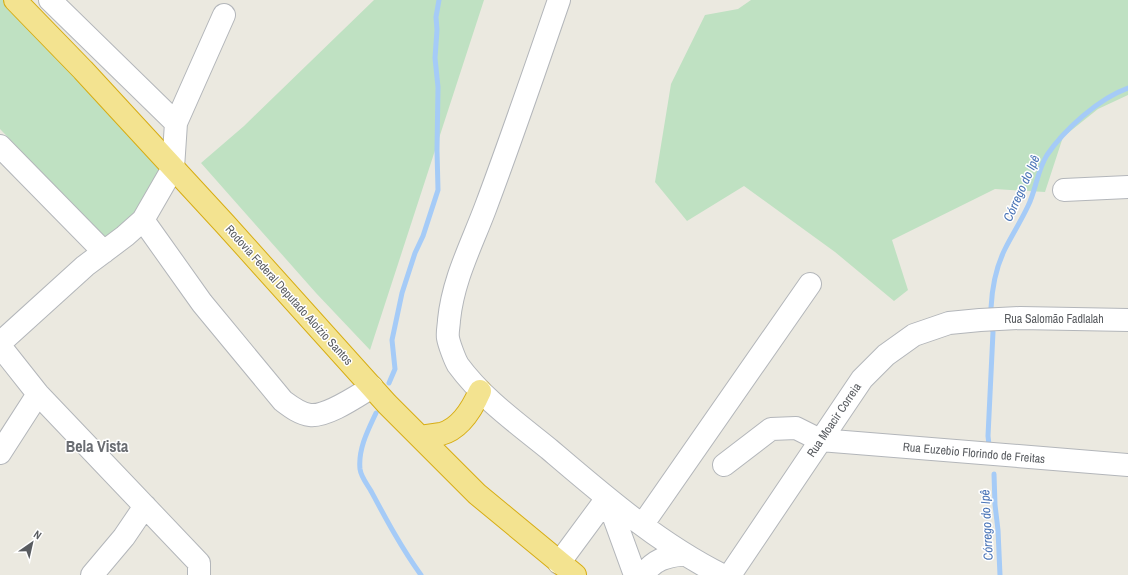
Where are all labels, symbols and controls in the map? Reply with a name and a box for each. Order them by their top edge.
water label: Córrego do Ipê [999,152,1044,224]
street label: Rodovia Federal Deputado Aloízio Santos [222,222,356,369]
street label: Rua Salomão Fadlalah [1004,311,1104,327]
street label: Rua Moacir Correia [803,379,865,460]
district label: Bela Vista [66,435,129,457]
street label: Rua Euzebio Florindo de Freitas [902,439,1046,467]
water label: Córrego do Ipê [976,489,997,561]
north arrow [12,523,52,563]
text: N [31,527,44,542]

